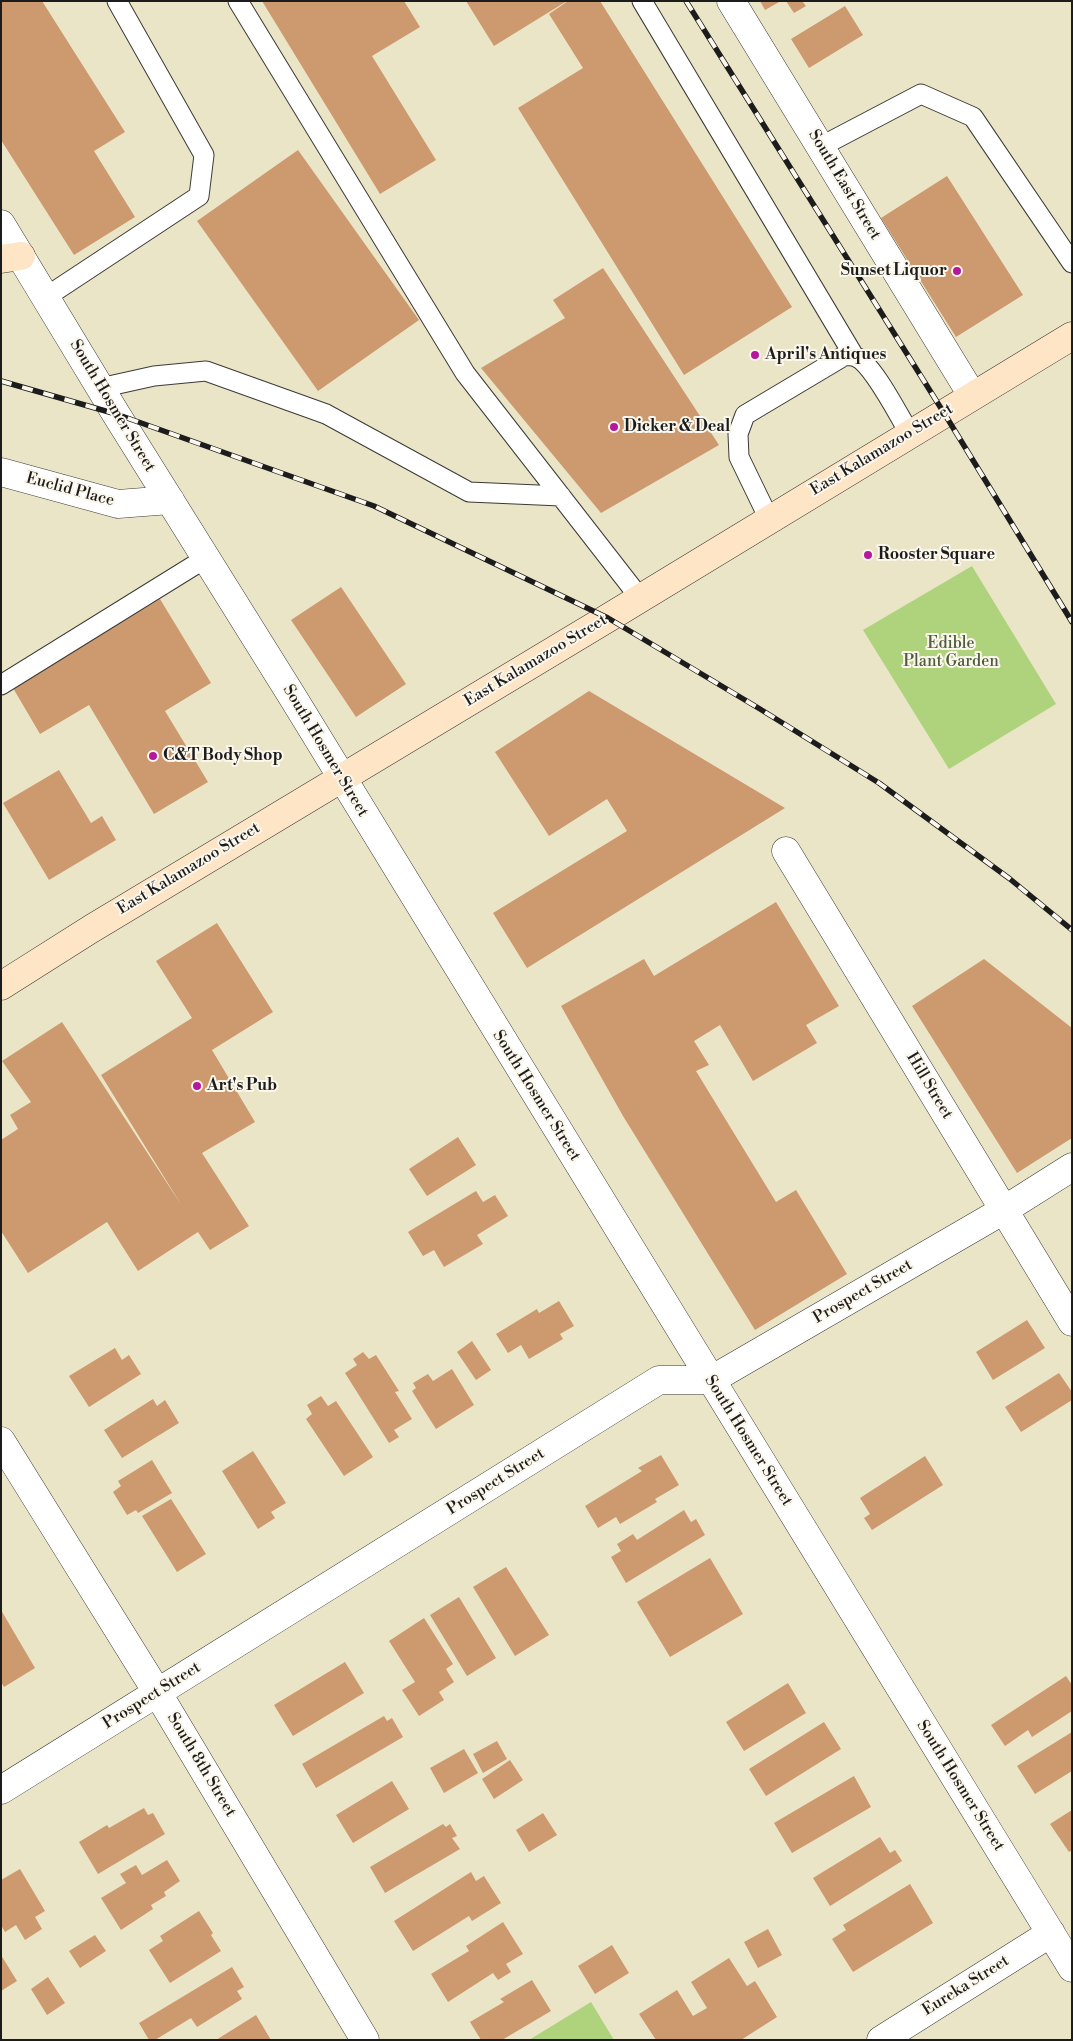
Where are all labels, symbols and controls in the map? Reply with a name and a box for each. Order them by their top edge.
street label: South East Street [804,127,884,243]
place label: Sunset Liquor [841,261,947,281]
marker: Sunset Liquor [951,265,963,277]
street label: South Hosmer Street [65,337,159,475]
place label: April's Antiques [765,345,886,365]
marker: April's Antiques [749,349,761,361]
street label: East Kalamazoo Street [807,400,957,500]
place label: Dicker & Deal [624,417,730,437]
marker: Dicker & Deal [608,421,620,433]
street label: Euclid Place [24,469,116,511]
place label: Rooster Square [878,545,995,565]
marker: Rooster Square [862,549,874,561]
street label: East Kalamazoo Street [461,611,611,711]
park label: Edible Plant Garden [903,634,999,672]
street label: South Hosmer Street [278,682,372,820]
place label: C&T Body Shop [163,746,283,766]
marker: C&T Body Shop [147,750,159,762]
street label: East Kalamazoo Street [114,819,264,919]
street label: South Hosmer Street [488,1027,584,1165]
street label: Hill Street [902,1049,956,1123]
place label: Art's Pub [207,1076,277,1096]
marker: Art's Pub [191,1080,203,1092]
street label: Prospect Street [810,1256,916,1328]
street label: South Hosmer Street [700,1372,796,1510]
street label: Prospect Street [444,1444,548,1520]
street label: Prospect Street [100,1658,204,1734]
street label: South 8th Street [162,1710,240,1820]
street label: South Hosmer Street [912,1717,1008,1855]
street label: Eureka Street [919,1952,1013,2020]

